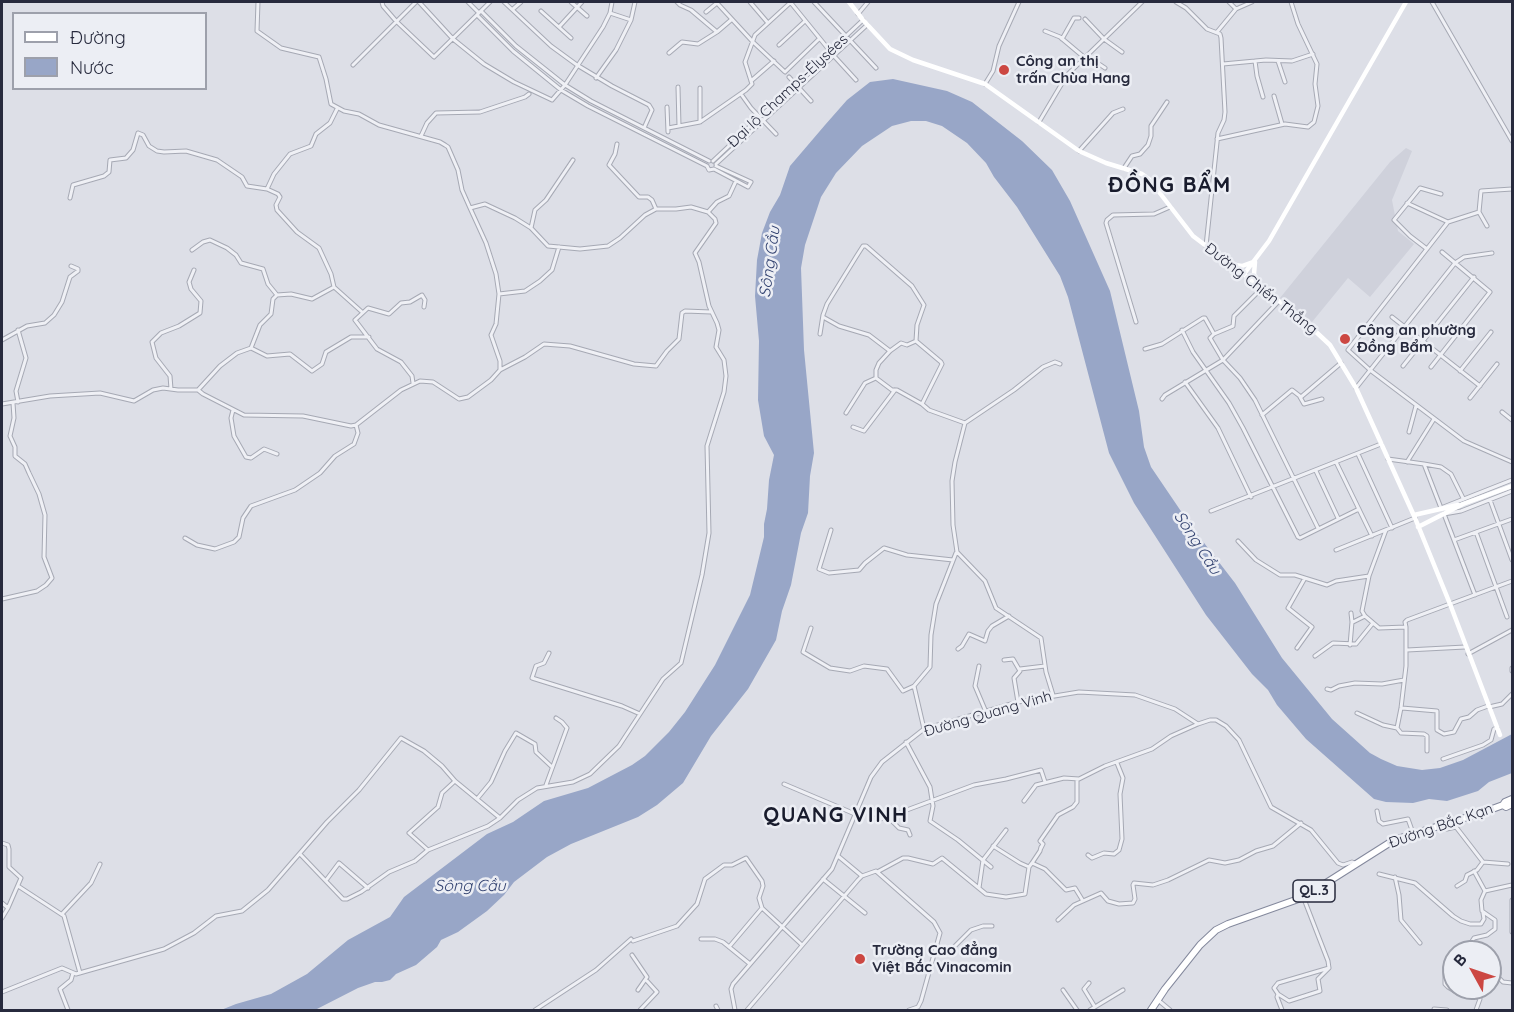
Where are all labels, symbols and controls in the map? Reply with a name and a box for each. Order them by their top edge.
legend [12,12,207,90]
text: Đường [70,26,126,49]
street label: Đại lộ Champs-Élysées [724,31,852,151]
place label: Công an thị trấn Chùa Hang [1016,52,1130,87]
text: Nước [70,56,114,79]
marker: Công an thị trấn Chùa Hang [997,63,1011,77]
district label: ĐỒNG BẨM [1108,173,1232,199]
water label: Sông Cầu [756,225,784,299]
street label: Đường Chiến Thắng [1201,239,1321,339]
place label: Công an phường Đồng Bẩm [1357,321,1476,356]
marker: Công an phường Đồng Bẩm [1338,332,1352,346]
water label: Sông Cầu [1170,508,1224,578]
street label: Đường Quang Vinh [922,687,1054,741]
street label: Đường Bắc Kạn [1386,800,1496,852]
district label: QUANG VINH [763,803,909,829]
water label: Sông Cầu [434,876,506,896]
road number: QL.3 [1293,880,1335,902]
north arrow [1442,940,1502,1000]
place label: Trường Cao đẳng Việt Bắc Vinacomin [872,941,1012,976]
text: B [1449,949,1471,970]
marker: Trường Cao đẳng Việt Bắc Vinacomin [853,952,867,966]

